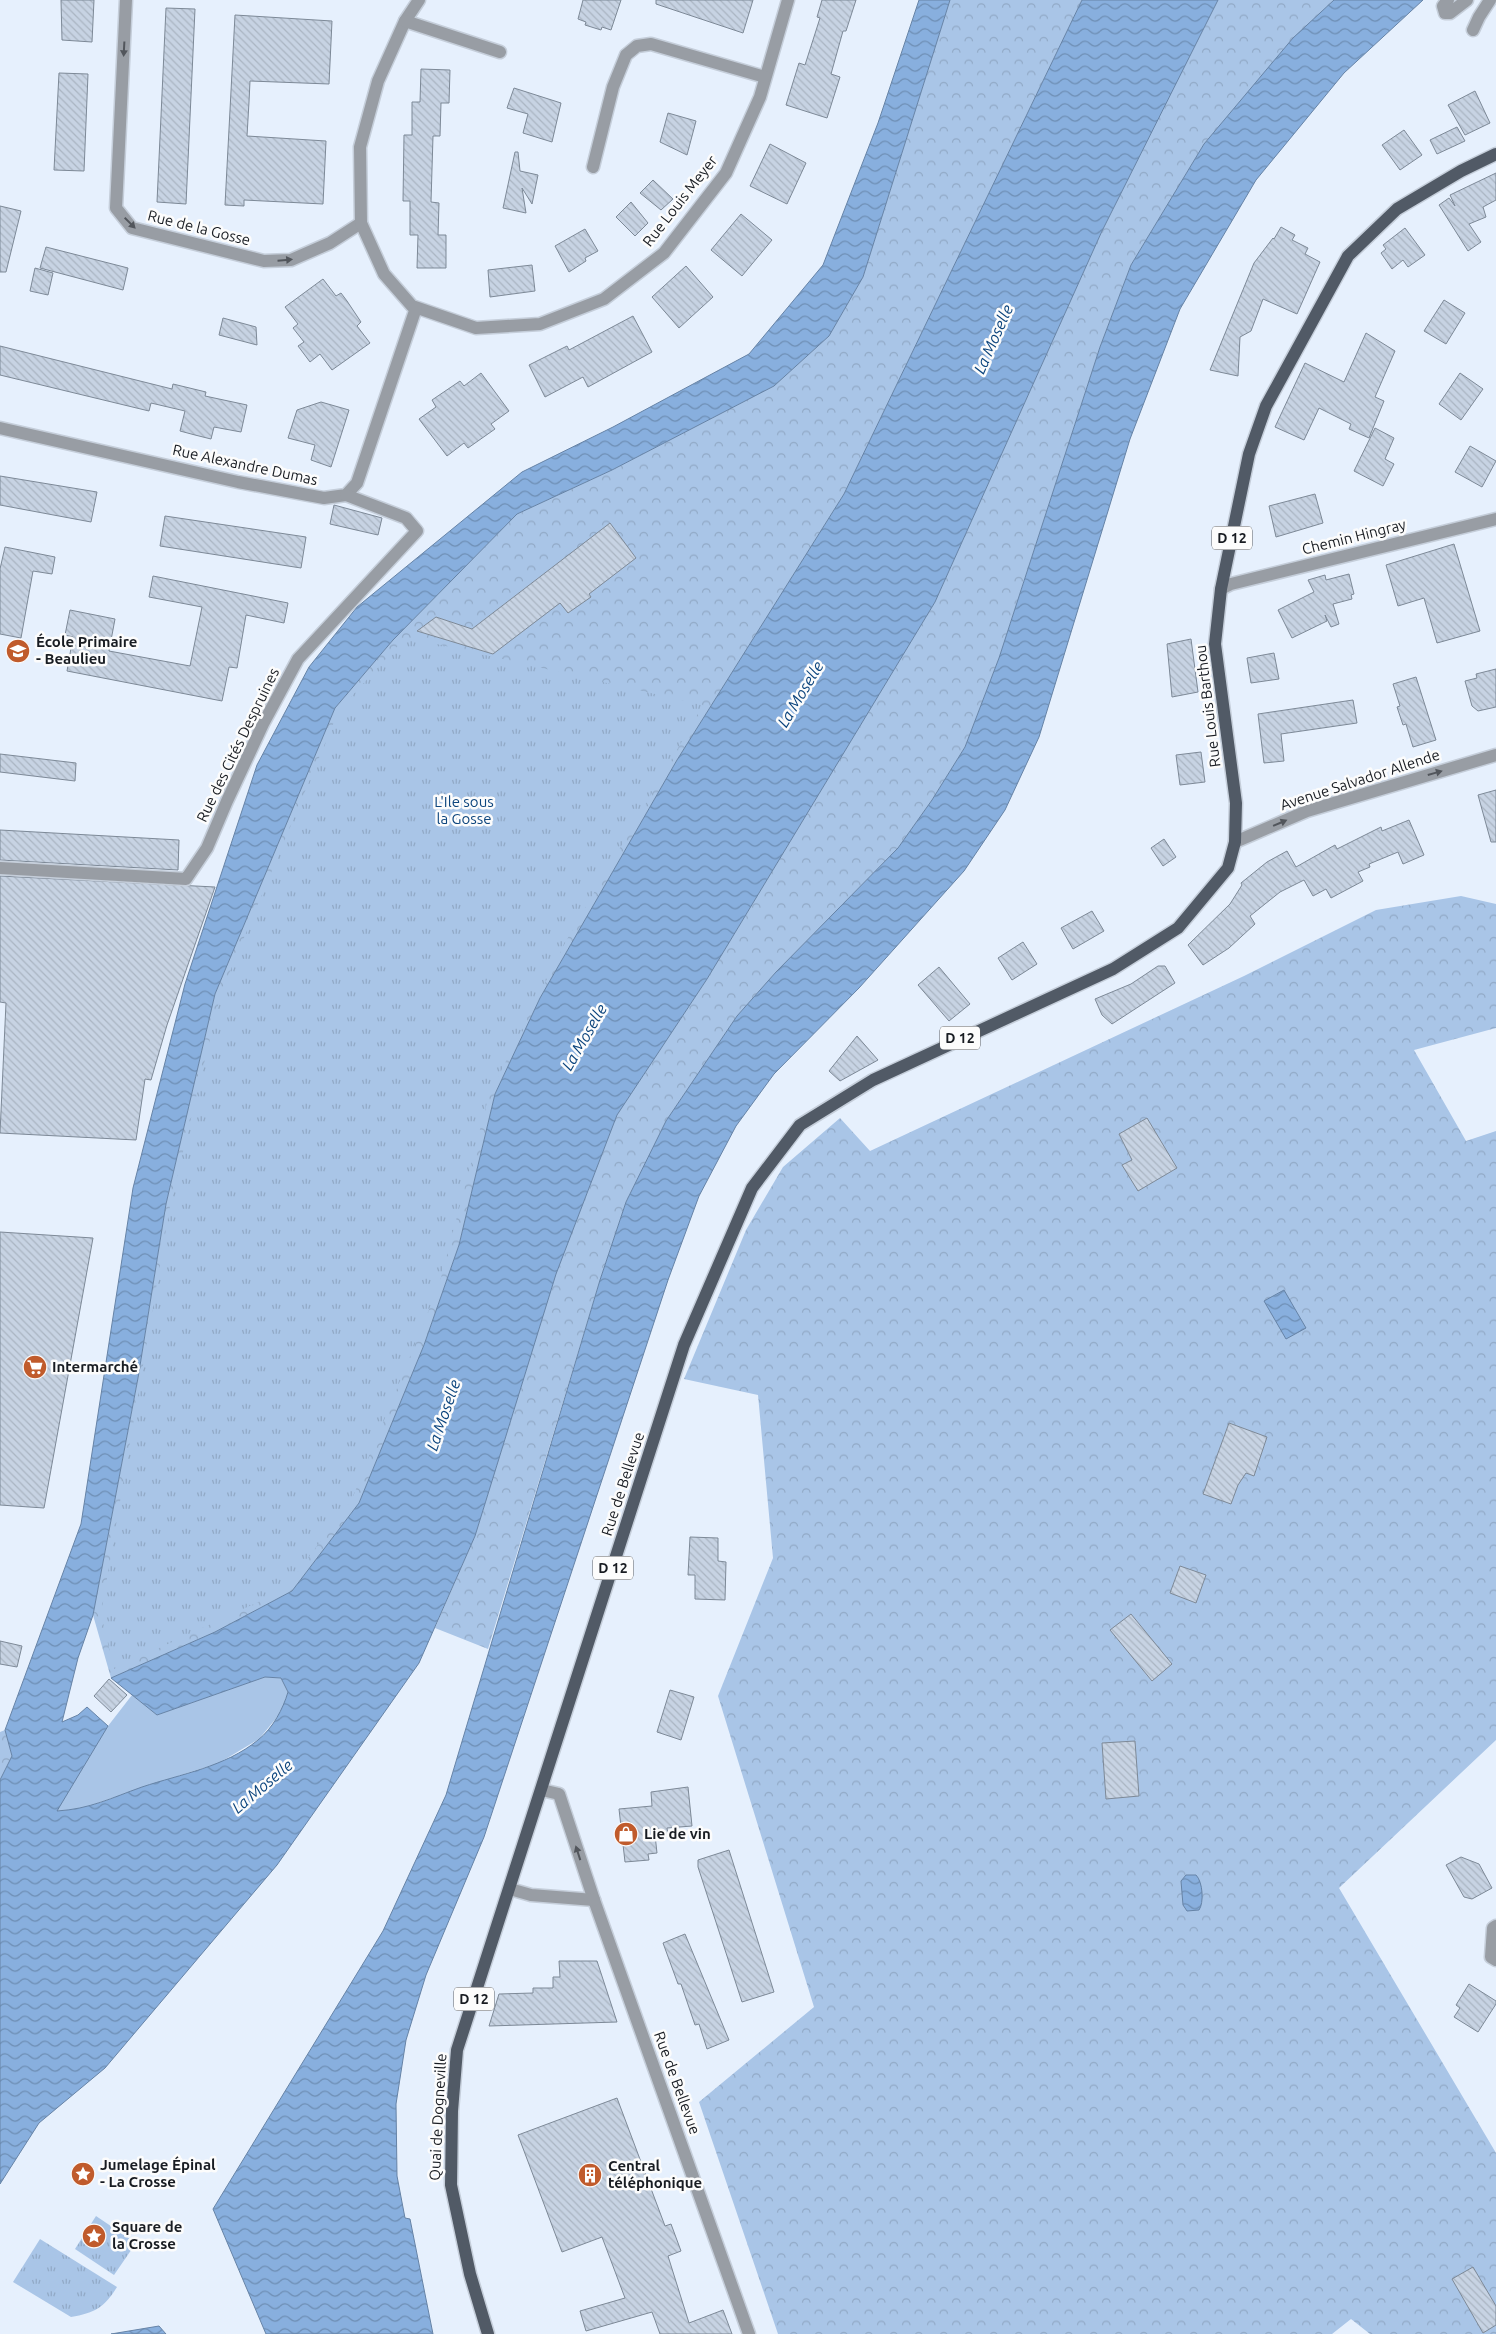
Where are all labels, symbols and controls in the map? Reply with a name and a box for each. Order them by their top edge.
one-way arrow [120,41,128,57]
street label: Rue Louis Meyer [639,152,721,250]
street label: Rue de la Gosse [146,207,252,248]
one-way arrow [124,217,136,229]
one-way arrow [278,256,294,264]
water label: La Moselle [970,302,1016,376]
street label: Rue Alexandre Dumas [171,441,319,488]
street label: Chemin Hingray [1300,515,1408,558]
road number: D 12 [1212,526,1252,550]
place label: École Primaire - Beaulieu [36,633,137,667]
school or university icon: École Primaire - Beaulieu [5,638,31,664]
street label: Rue Louis Barthou [1192,644,1223,768]
water label: La Moselle [773,658,827,730]
street label: Rue des Cités Despruines [193,665,282,824]
street label: Avenue Salvador Allende [1278,746,1442,813]
one-way arrow [1427,769,1442,777]
park label: L'Ile sous la Gosse [434,793,494,827]
one-way arrow [1273,818,1287,826]
water label: La Moselle [558,1001,610,1073]
road number: D 12 [940,1026,980,1050]
supermarket icon: Intermarché [22,1354,48,1380]
place label: Intermarché [52,1358,138,1375]
water label: La Moselle [423,1377,463,1453]
street label: Rue de Bellevue [598,1430,647,1538]
road number: D 12 [593,1556,633,1580]
water label: La Moselle [228,1755,296,1817]
shop icon: Lie de vin [613,1821,639,1847]
place label: Lie de vin [644,1825,711,1842]
one-way arrow [574,1846,582,1861]
road number: D 12 [454,1988,494,2010]
street label: Rue de Bellevue [651,2029,704,2137]
street label: Quai de Dogneville [426,2053,449,2181]
place label: Jumelage Épinal - La Crosse [100,2156,216,2190]
place label: Central téléphonique [608,2157,702,2191]
place icon: Jumelage Épinal - La Crosse [70,2161,96,2187]
building icon: Central téléphonique [577,2162,603,2188]
place label: Square de la Crosse [112,2218,182,2252]
place icon: Square de la Crosse [81,2223,107,2249]

